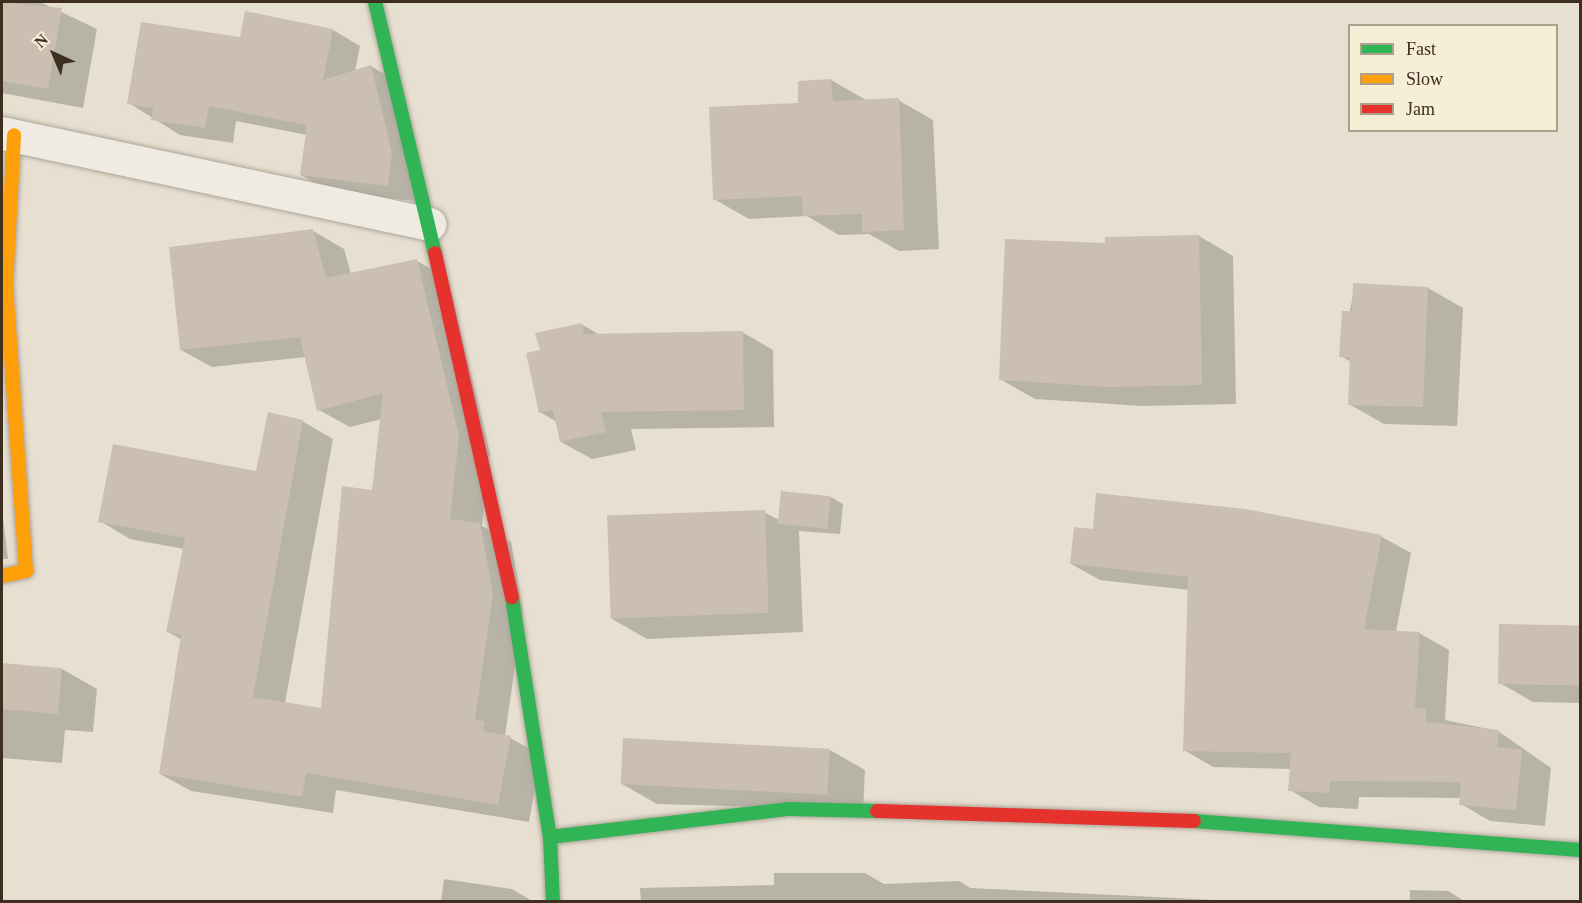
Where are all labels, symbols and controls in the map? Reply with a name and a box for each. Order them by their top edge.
north arrow [24,24,84,84]
legend [1348,24,1558,132]
text: N [31,31,51,51]
text: Fast [1406,39,1436,59]
text: Slow [1406,69,1443,89]
text: Jam [1406,99,1435,119]

